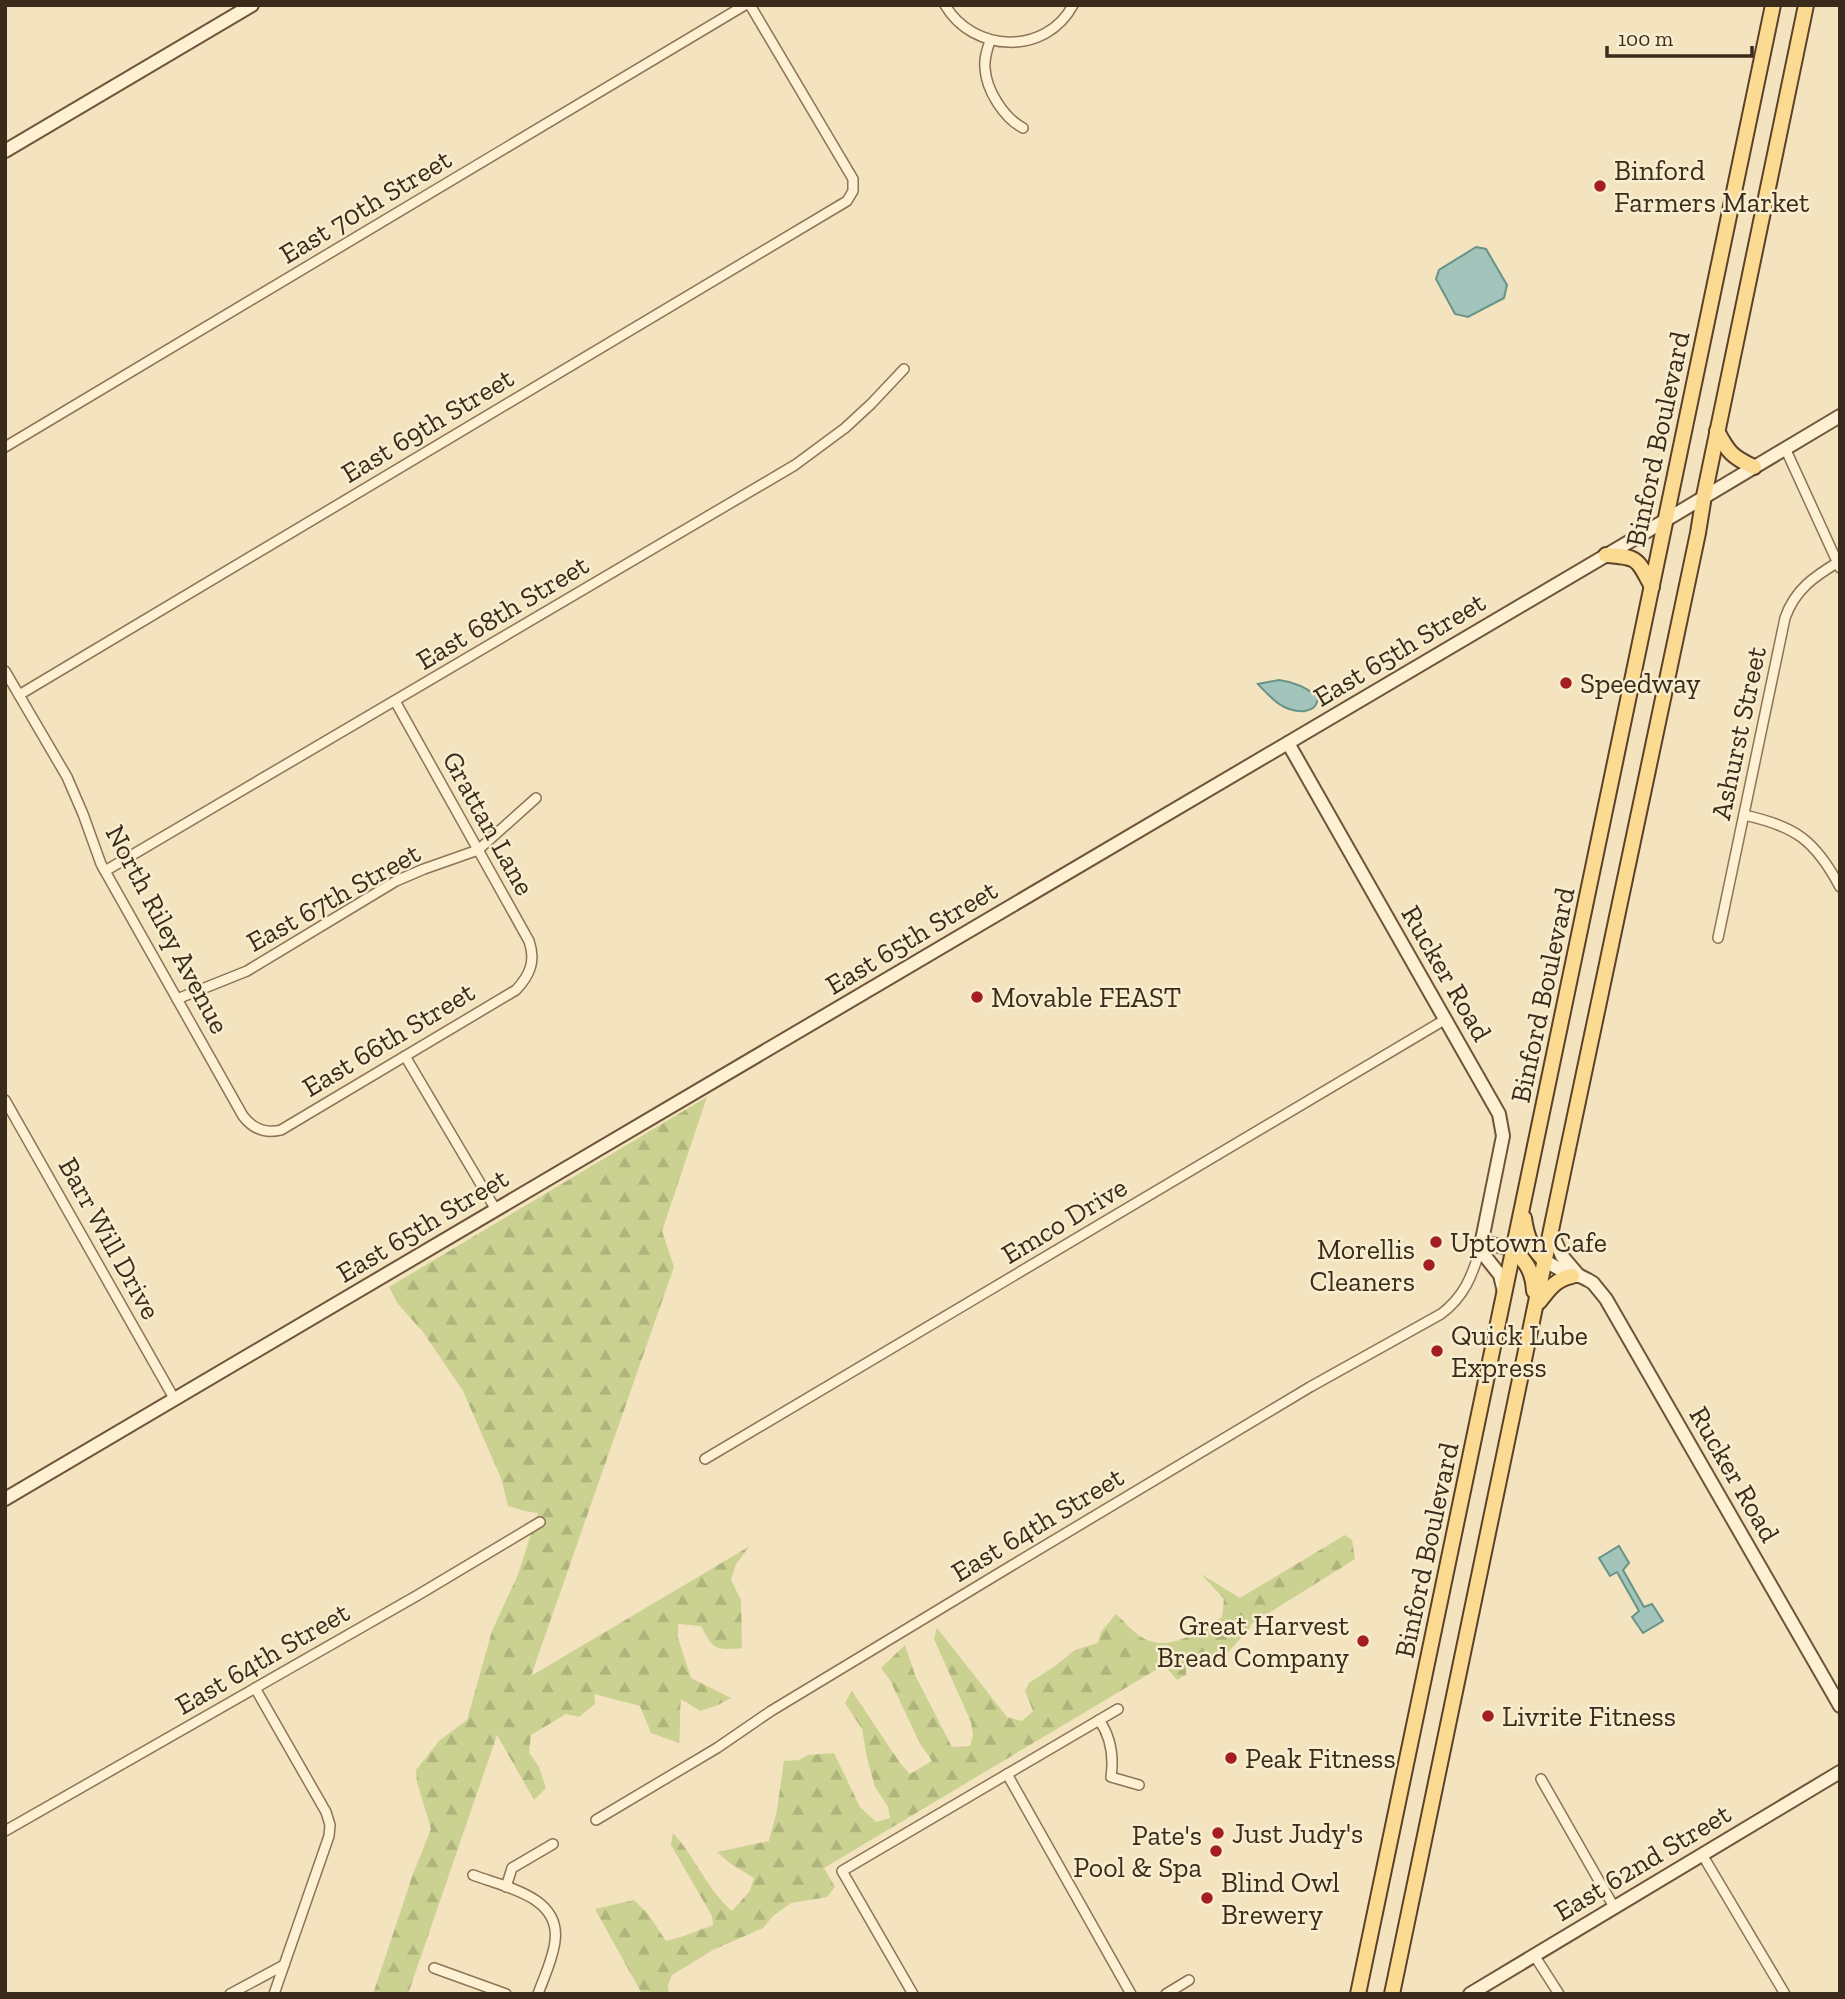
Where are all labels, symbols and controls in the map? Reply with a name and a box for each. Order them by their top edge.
scale bar [1607,14,1752,58]
text: 100 m [1618,26,1673,51]
street label: East 70th Street [274,142,458,271]
place label: Binford Farmers Market [1614,154,1810,219]
marker: Binford Farmers Market [1592,178,1608,194]
street label: Binford Boulevard [1619,328,1696,550]
street label: East 69th Street [335,361,520,490]
street label: East 68th Street [410,548,595,677]
street label: East 65th Street [1308,585,1491,714]
street label: Ashurst Street [1704,643,1773,823]
place label: Speedway [1580,667,1701,700]
marker: Speedway [1558,675,1574,691]
street label: Grattan Lane [436,746,542,901]
street label: North Riley Avenue [99,819,236,1039]
street label: East 67th Street [241,836,426,959]
street label: East 65th Street [820,873,1003,1002]
street label: Binford Boulevard [1504,884,1581,1106]
street label: Rucker Road [1395,900,1499,1047]
street label: East 66th Street [296,975,481,1104]
place label: Movable FEAST [991,981,1181,1014]
marker: Movable FEAST [969,989,985,1005]
street label: Barr Will Drive [52,1152,168,1325]
street label: East 65th Street [331,1161,514,1290]
street label: Emco Drive [996,1170,1133,1271]
place label: Uptown Cafe [1450,1226,1607,1259]
place label: Morellis Cleaners [1310,1233,1415,1298]
marker: Uptown Cafe [1428,1234,1444,1250]
marker: Morellis Cleaners [1421,1257,1437,1273]
place label: Quick Lube Express [1451,1319,1588,1384]
marker: Quick Lube Express [1429,1343,1445,1359]
street label: Rucker Road [1683,1401,1787,1548]
street label: Binford Boulevard [1388,1439,1465,1661]
street label: East 64th Street [945,1460,1130,1589]
street label: East 64th Street [170,1595,355,1721]
place label: Great Harvest Bread Company [1157,1609,1350,1674]
marker: Great Harvest Bread Company [1355,1633,1371,1649]
place label: Livrite Fitness [1502,1700,1676,1733]
marker: Livrite Fitness [1480,1708,1496,1724]
place label: Peak Fitness [1245,1742,1396,1775]
marker: Peak Fitness [1223,1750,1239,1766]
street label: East 62nd Street [1548,1797,1737,1928]
place label: Just Judy's [1232,1817,1363,1850]
place label: Pate's Pool & Spa [1073,1819,1202,1884]
marker: Just Judy's [1210,1825,1226,1841]
marker: Pate's Pool & Spa [1208,1843,1224,1859]
place label: Blind Owl Brewery [1221,1866,1340,1931]
marker: Blind Owl Brewery [1199,1890,1215,1906]

